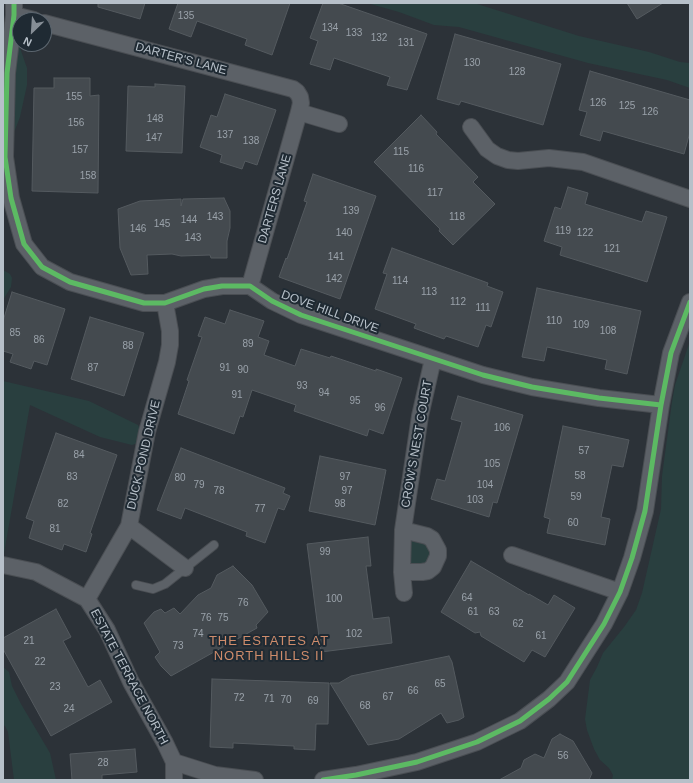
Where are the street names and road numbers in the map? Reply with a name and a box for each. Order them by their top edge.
street label: DARTER'S LANE [134,40,228,78]
street label: DARTERS LANE [255,153,295,245]
street label: DOVE HILL DRIVE [279,288,381,336]
street label: CROW'S NEST COURT [399,379,435,509]
street label: DUCK POND DRIVE [124,399,164,511]
street label: ESTATE TERRACE NORTH [87,607,171,747]

